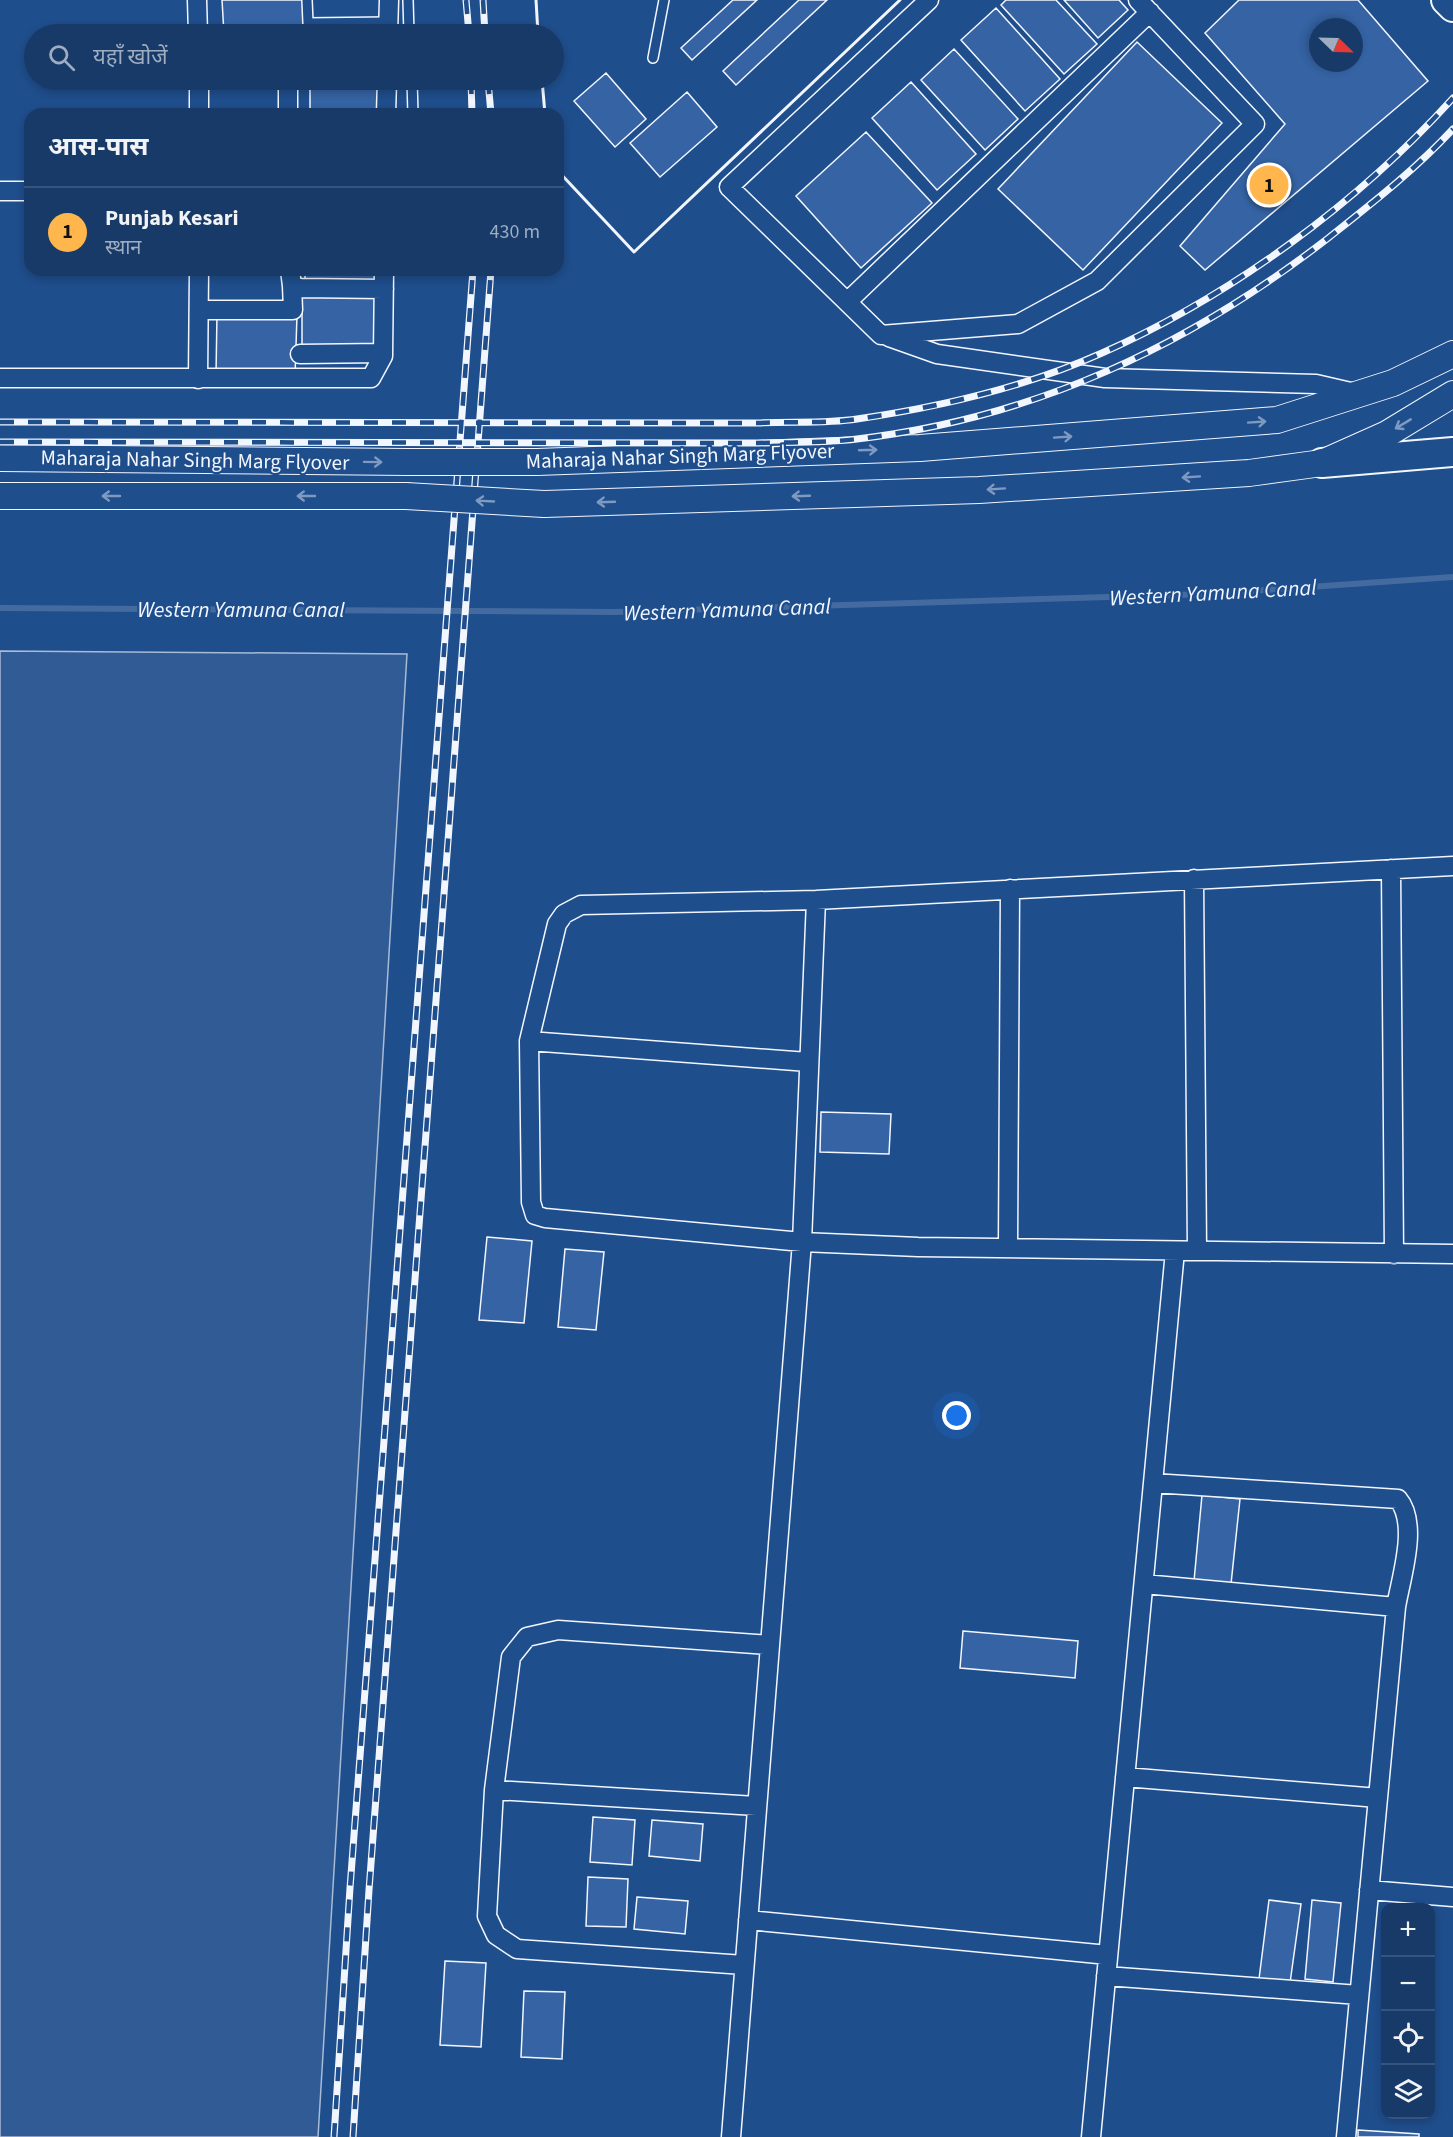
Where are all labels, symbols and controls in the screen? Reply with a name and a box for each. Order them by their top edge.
north arrow [1309,18,1363,72]
search box [24,24,564,90]
icon: search [45,41,78,74]
text: यहाँ खोजें [93,41,168,73]
text: आस-पास [48,128,148,165]
pin: 1 [1250,162,1288,207]
text: Punjab Kesari [105,202,239,234]
text: 1 [62,218,73,246]
text: 430 m [490,218,540,246]
text: स्थान [105,234,141,262]
one-way arrow [1247,416,1267,427]
one-way arrow [1395,419,1412,431]
one-way arrow [1052,431,1072,442]
street label: Maharaja Nahar Singh Marg Flyover [525,436,836,476]
street label: Maharaja Nahar Singh Marg Flyover [40,442,350,478]
one-way arrow [858,444,878,456]
one-way arrow [363,456,383,468]
one-way arrow [1181,471,1201,482]
one-way arrow [986,484,1006,495]
one-way arrow [101,490,121,502]
one-way arrow [296,490,316,502]
one-way arrow [792,490,812,501]
one-way arrow [476,495,496,506]
one-way arrow [597,496,617,507]
water label: Western Yamuna Canal [1109,572,1318,614]
water label: Western Yamuna Canal [623,590,832,630]
water label: Western Yamuna Canal [137,594,345,626]
your location [942,1401,971,1430]
map controls [1381,1903,1435,2119]
button: + [1381,1903,1435,1957]
button: − [1381,1957,1435,2011]
button: locate [1381,2011,1435,2065]
button: layers [1381,2065,1435,2119]

